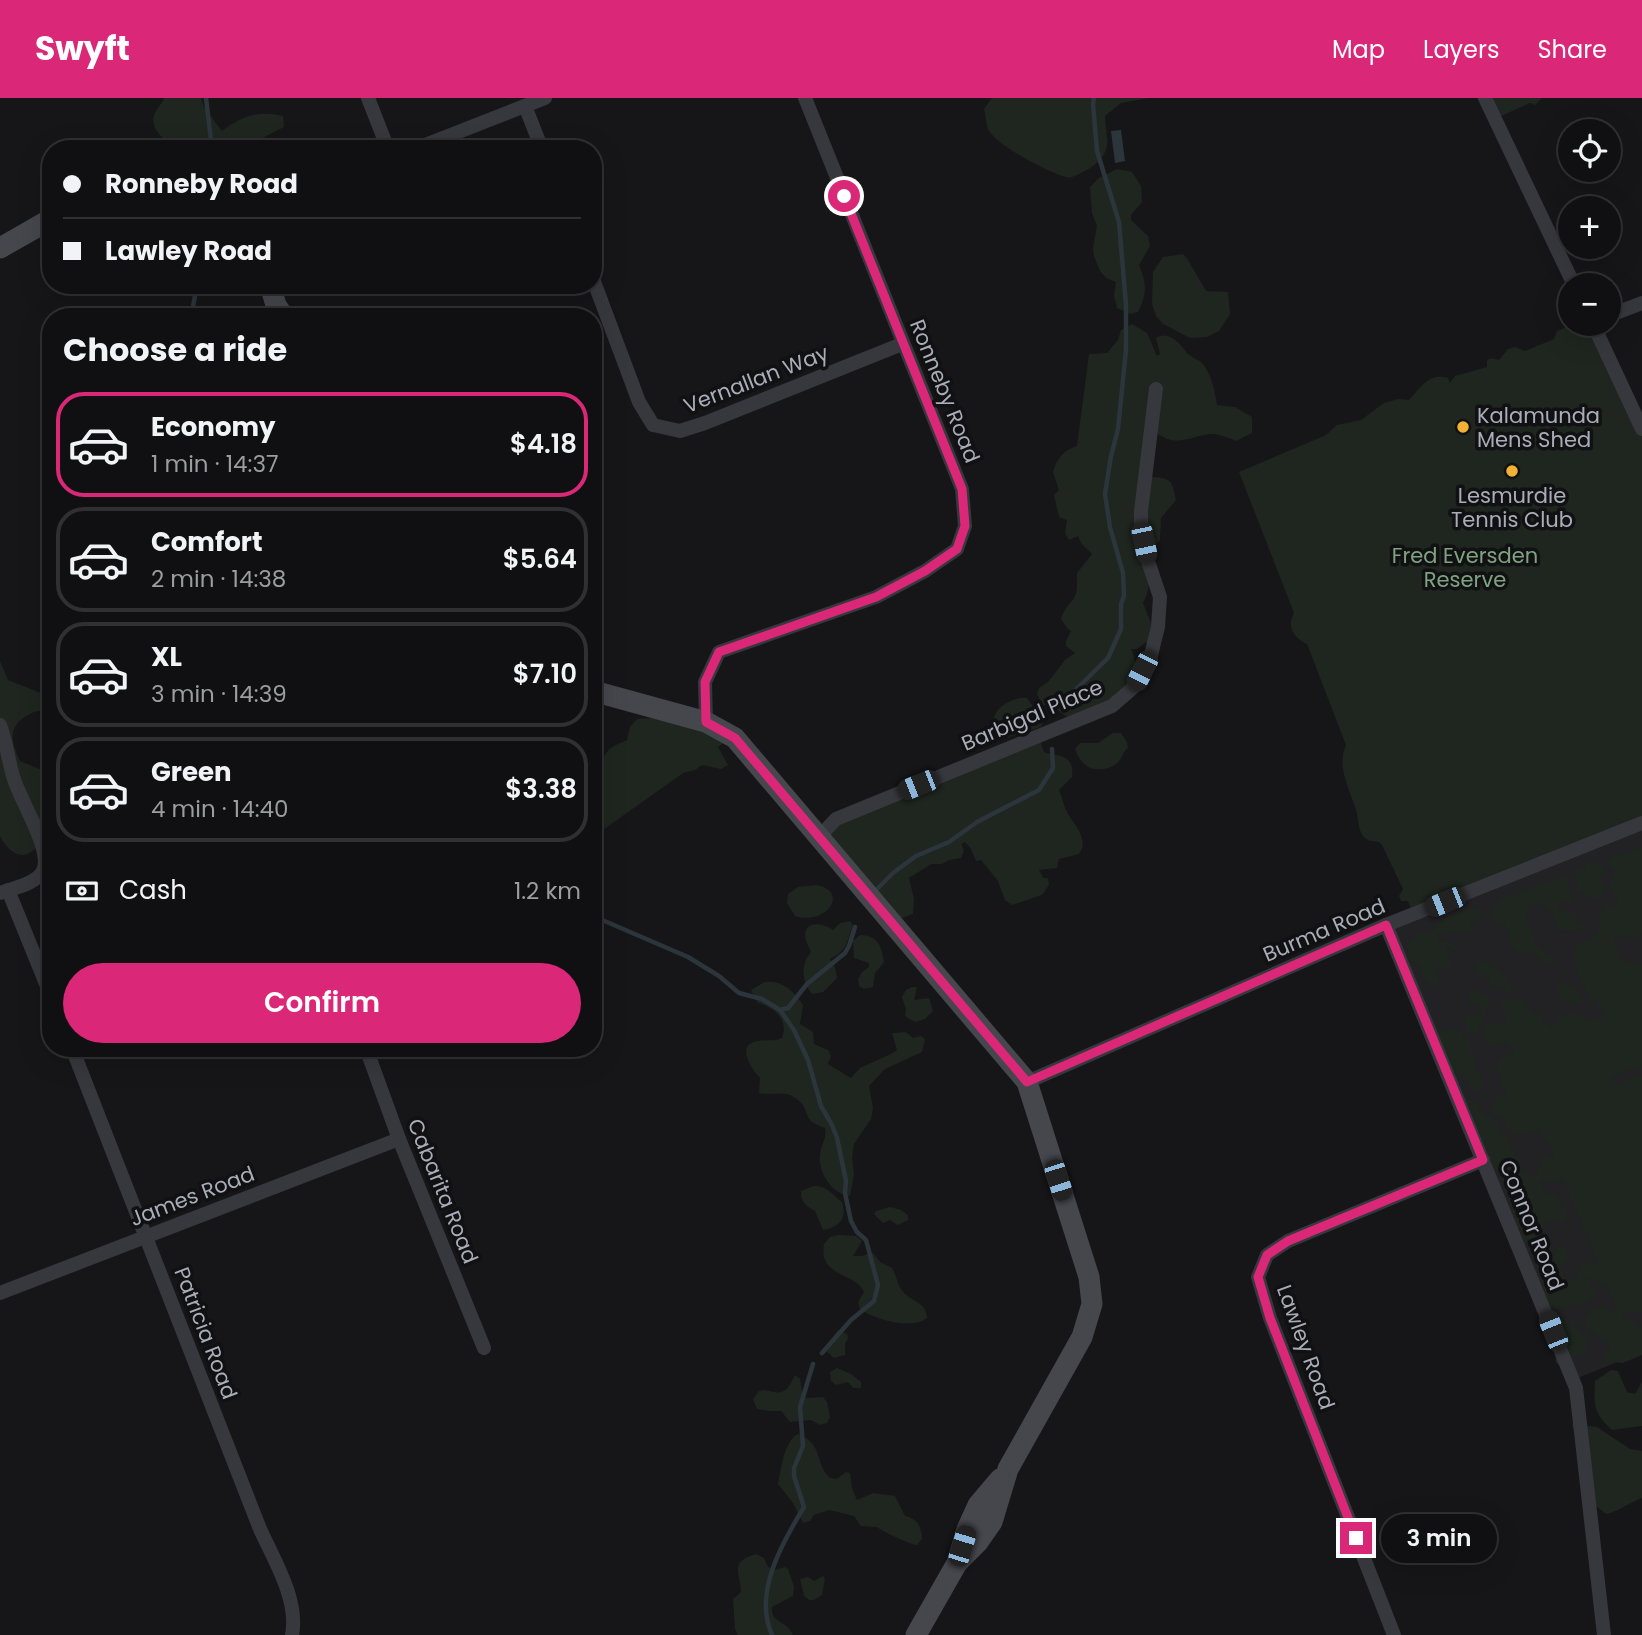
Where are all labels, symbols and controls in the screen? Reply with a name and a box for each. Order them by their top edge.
text: Swyft [35,25,130,72]
text: Map [1332,33,1385,66]
text: Layers [1423,33,1499,66]
text: Share [1537,33,1607,66]
map controls [1558,119,1621,336]
button: locate [1558,119,1621,182]
text: Ronneby Road [105,166,298,202]
route start [828,180,860,212]
button: + [1558,196,1621,259]
text: Lawley Road [105,233,272,269]
button: − [1558,273,1621,336]
street label: Ronneby Road [903,315,987,467]
text: Choose a ride [63,327,287,372]
street label: Vernallan Way [679,338,833,420]
place label: Kalamunda Mens Shed [1477,401,1600,454]
text: Economy [151,409,275,445]
icon: car [67,413,130,476]
marker: Kalamunda Mens Shed [1455,419,1471,435]
text: $4.18 [510,426,577,462]
text: 1 min · 14:37 [151,448,279,480]
marker: Lesmurdie Tennis Club [1504,463,1520,479]
place label: Lesmurdie Tennis Club [1451,481,1573,534]
car [1130,520,1159,566]
text: Comfort [151,524,263,560]
icon: car [67,528,130,591]
text: $5.64 [503,541,577,577]
park label: Fred Eversden Reserve [1392,541,1538,594]
text: 2 min · 14:38 [151,563,286,595]
text: XL [151,639,182,675]
icon: car [67,643,130,706]
car [1124,648,1161,694]
text: $7.10 [513,656,577,692]
street label: Barbigal Place [957,672,1107,758]
text: 3 min · 14:39 [151,678,287,710]
text: Green [151,754,232,790]
icon: car [67,758,130,821]
car [895,767,942,803]
text: $3.38 [505,771,577,807]
text: 4 min · 14:40 [151,793,288,825]
icon: cash [63,872,101,910]
text: Cash [119,872,187,908]
text: 1.2 km [514,875,581,907]
car [1422,884,1469,920]
street label: Burma Road [1258,891,1390,969]
button: Confirm [63,963,581,1043]
street label: Cabarita Road [401,1114,485,1268]
street label: Connor Road [1493,1156,1571,1294]
car [1042,1157,1075,1203]
street label: James Road [126,1159,258,1233]
street label: Patricia Road [167,1263,245,1403]
street label: Lawley Road [1270,1281,1342,1413]
car [1536,1308,1571,1354]
callout: 3 min [1380,1514,1496,1562]
route end [1340,1522,1372,1554]
text: 3 min [1407,1522,1471,1554]
car [946,1523,979,1569]

